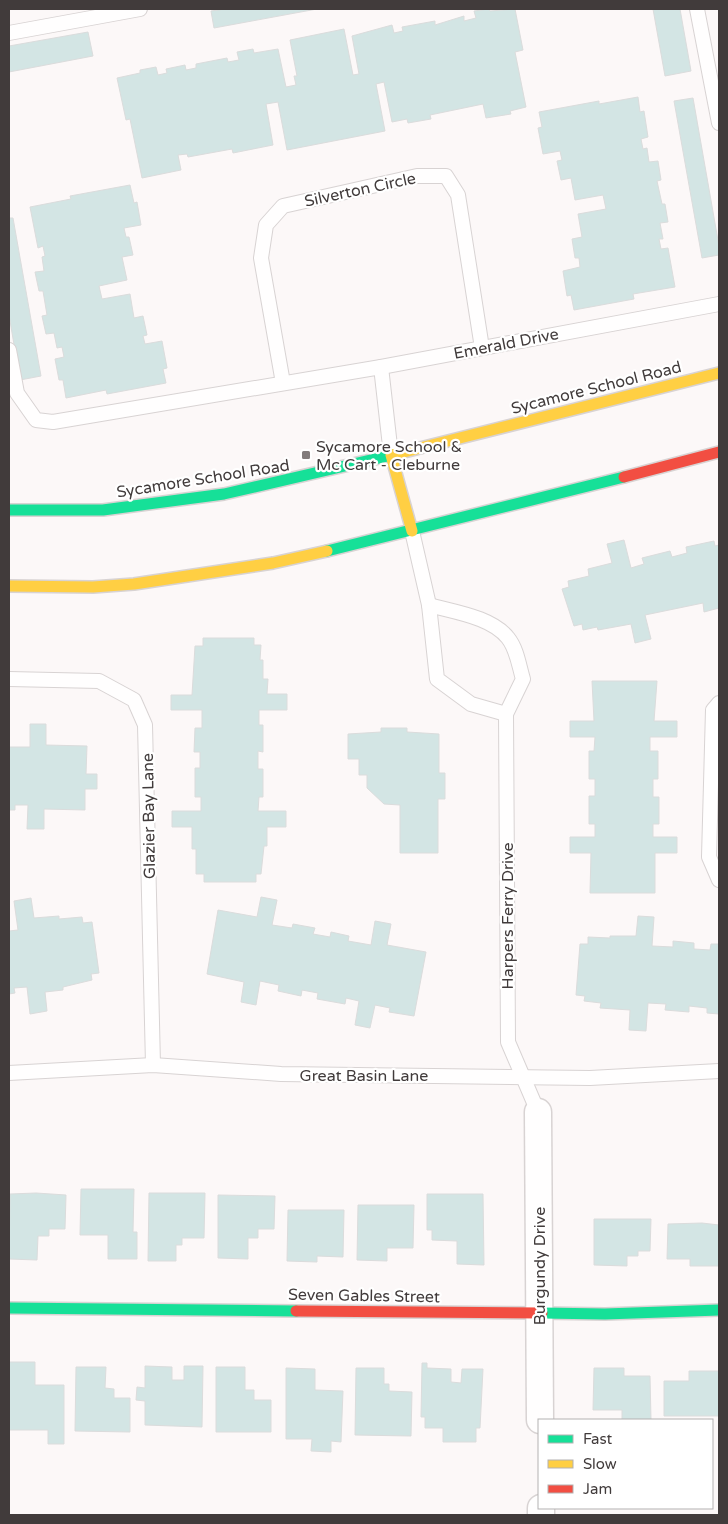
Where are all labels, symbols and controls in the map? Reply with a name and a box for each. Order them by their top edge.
street label: Silverton Circle [303,168,418,212]
street label: Emerald Drive [452,324,560,364]
street label: Sycamore School Road [509,357,683,419]
place label: Sycamore School & Mc Cart - Cleburne [316,437,462,475]
marker: Sycamore School & Mc Cart - Cleburne [300,449,312,461]
street label: Sycamore School Road [115,455,291,503]
street label: Glazier Bay Lane [138,753,160,879]
street label: Harpers Ferry Drive [498,843,518,989]
street label: Great Basin Lane [300,1066,428,1086]
street label: Burgundy Drive [530,1207,550,1325]
street label: Seven Gables Street [288,1285,440,1307]
legend [538,1419,713,1509]
text: Fast [583,1430,613,1448]
text: Slow [583,1455,617,1473]
text: Jam [583,1480,612,1498]

